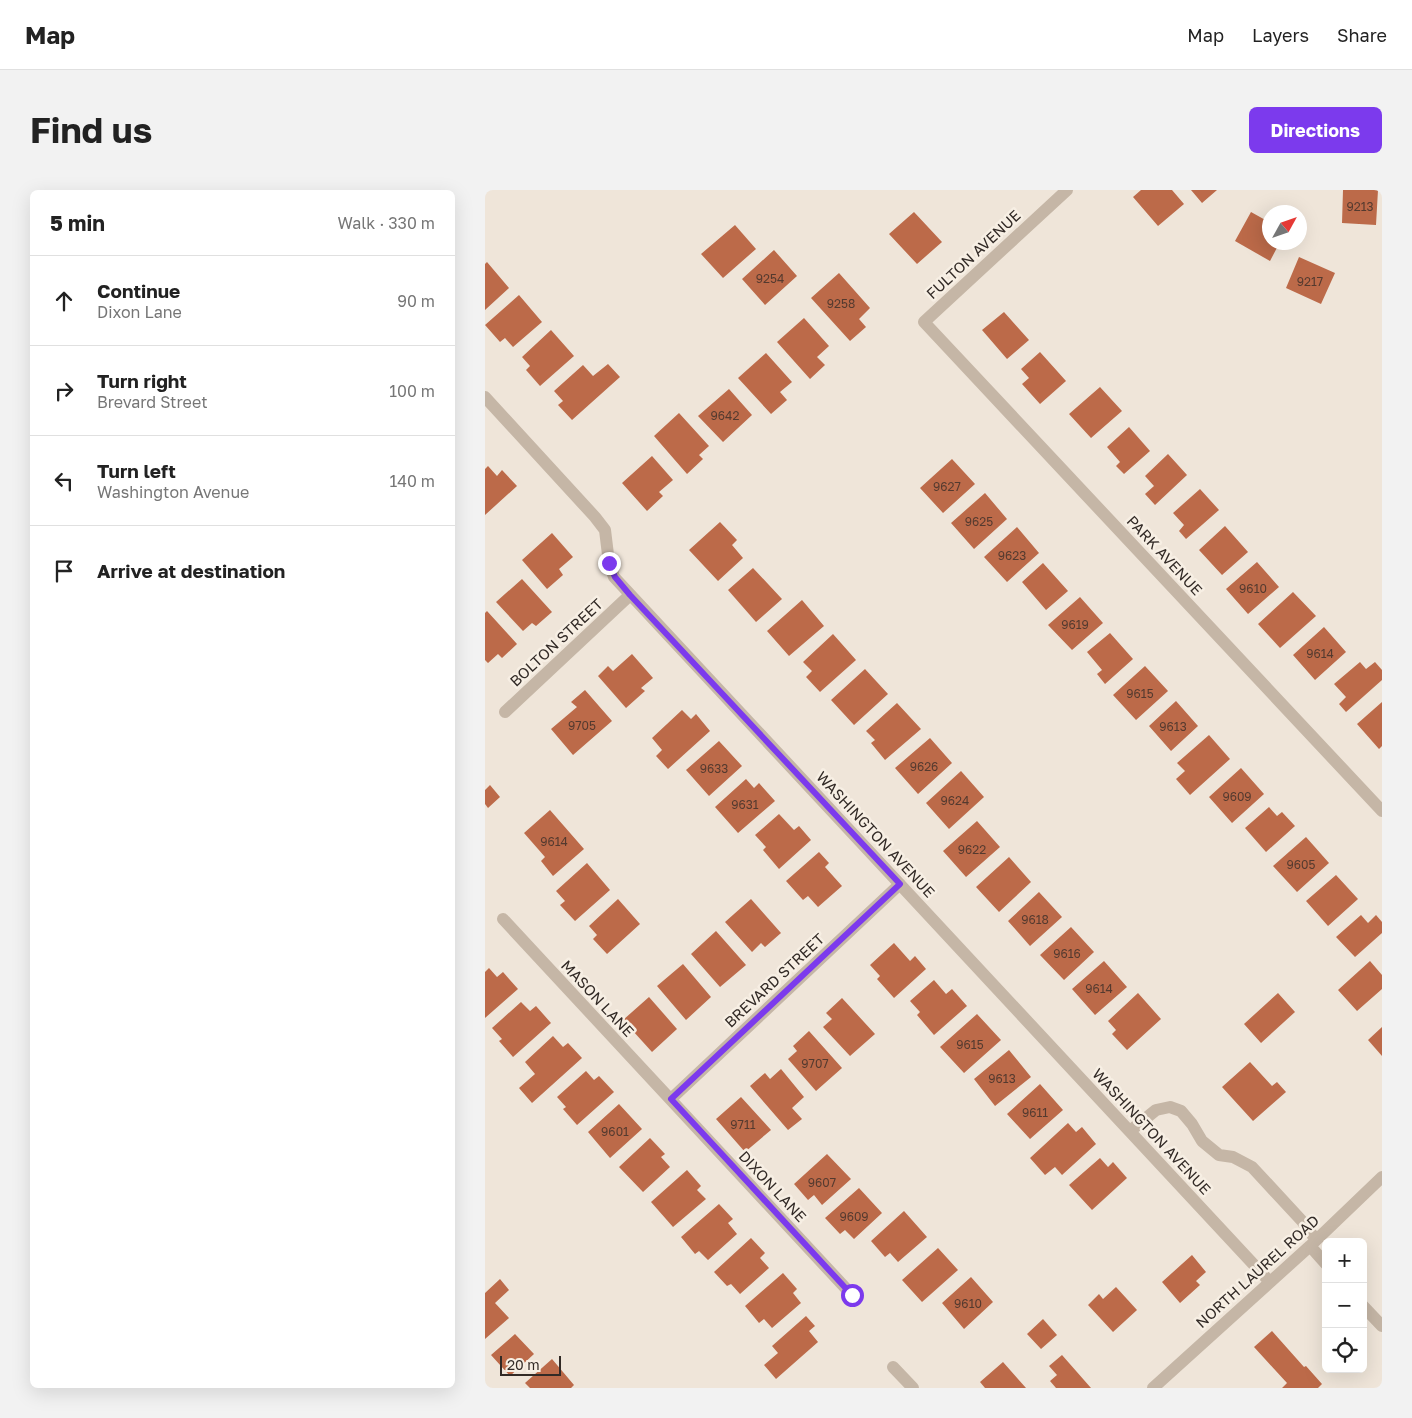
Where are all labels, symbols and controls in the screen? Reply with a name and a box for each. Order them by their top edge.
text: Map [25,20,75,49]
text: Map [1187,24,1224,46]
text: Layers [1252,24,1309,46]
text: Share [1337,24,1387,46]
button: Directions [1249,107,1382,153]
text: Find us [30,109,152,151]
house number: 9213 [1346,199,1374,214]
north arrow [1262,205,1307,250]
street label: FULTON AVENUE [922,206,1024,302]
text: 5 min [50,210,105,236]
text: Walk · 330 m [337,213,435,233]
house number: 9254 [756,271,784,286]
house number: 9217 [1297,274,1323,289]
text: Continue [97,279,180,302]
icon: ahead [50,287,78,315]
text: 90 m [397,291,435,311]
house number: 9258 [827,296,855,311]
text: Dixon Lane [97,302,182,322]
text: Turn right [97,369,187,392]
icon: right [50,377,78,405]
text: 100 m [389,381,435,401]
text: Brevard Street [97,392,208,412]
house number: 9642 [711,408,739,423]
text: Turn left [97,459,176,482]
icon: left [50,467,78,495]
text: 140 m [389,471,435,491]
house number: 9627 [933,479,961,494]
text: Washington Avenue [97,482,249,502]
street label: PARK AVENUE [1124,511,1206,599]
house number: 9625 [965,514,993,529]
house number: 9623 [998,548,1026,563]
route end [598,552,621,575]
icon: arrive [50,557,78,585]
text: Arrive at destination [97,559,285,582]
house number: 9610 [1239,581,1267,596]
street label: BOLTON STREET [506,594,606,690]
house number: 9619 [1061,617,1089,632]
house number: 9614 [1306,646,1334,661]
house number: 9615 [1126,686,1154,701]
house number: 9705 [568,718,596,733]
house number: 9613 [1159,719,1187,734]
house number: 9626 [910,759,938,774]
house number: 9633 [700,761,728,776]
street label: WASHINGTON AVENUE [813,767,939,901]
house number: 9609 [1222,789,1252,804]
house number: 9624 [941,793,969,808]
house number: 9631 [731,797,759,812]
house number: 9614 [540,834,568,849]
house number: 9622 [958,842,986,857]
house number: 9605 [1287,857,1315,872]
house number: 9618 [1021,912,1049,927]
street label: BREVARD STREET [721,929,827,1031]
house number: 9616 [1053,946,1081,961]
street label: MASON LANE [558,956,638,1040]
house number: 9614 [1085,981,1113,996]
house number: 9615 [956,1037,984,1052]
house number: 9707 [801,1056,829,1071]
street label: WASHINGTON AVENUE [1089,1064,1215,1198]
house number: 9613 [988,1071,1016,1086]
house number: 9611 [1022,1105,1048,1120]
house number: 9711 [730,1117,756,1132]
house number: 9601 [601,1124,629,1139]
street label: DIXON LANE [735,1147,811,1225]
house number: 9607 [808,1175,836,1190]
house number: 9609 [839,1209,869,1224]
street label: NORTH LAUREL ROAD [1192,1211,1322,1331]
map controls [1322,1238,1367,1373]
button: + [1322,1238,1367,1283]
button: − [1322,1283,1367,1328]
route start [841,1284,864,1307]
house number: 9610 [954,1296,982,1311]
button: locate [1322,1328,1367,1373]
scale bar [500,1353,561,1376]
text: 20 m [507,1356,540,1373]

